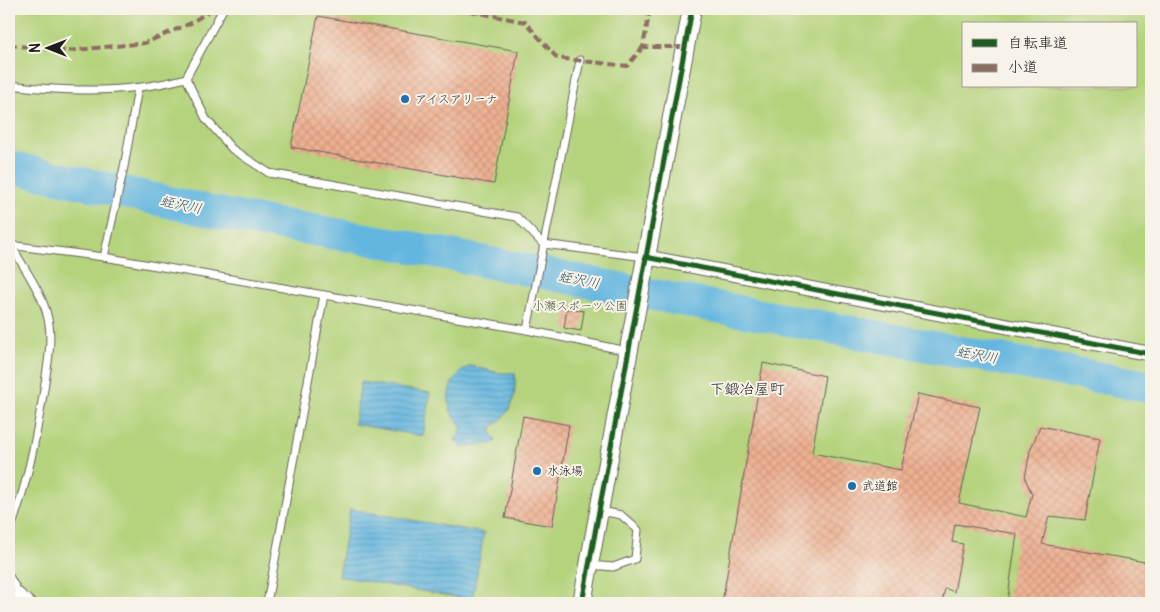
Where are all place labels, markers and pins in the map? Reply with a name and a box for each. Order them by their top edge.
place label: アイスアリーナ [415,92,498,107]
marker: アイスアリーナ [399,93,411,105]
place label: 水泳場 [547,464,583,479]
marker: 水泳場 [531,465,543,477]
place label: 武道館 [862,479,898,494]
marker: 武道館 [846,480,858,492]

